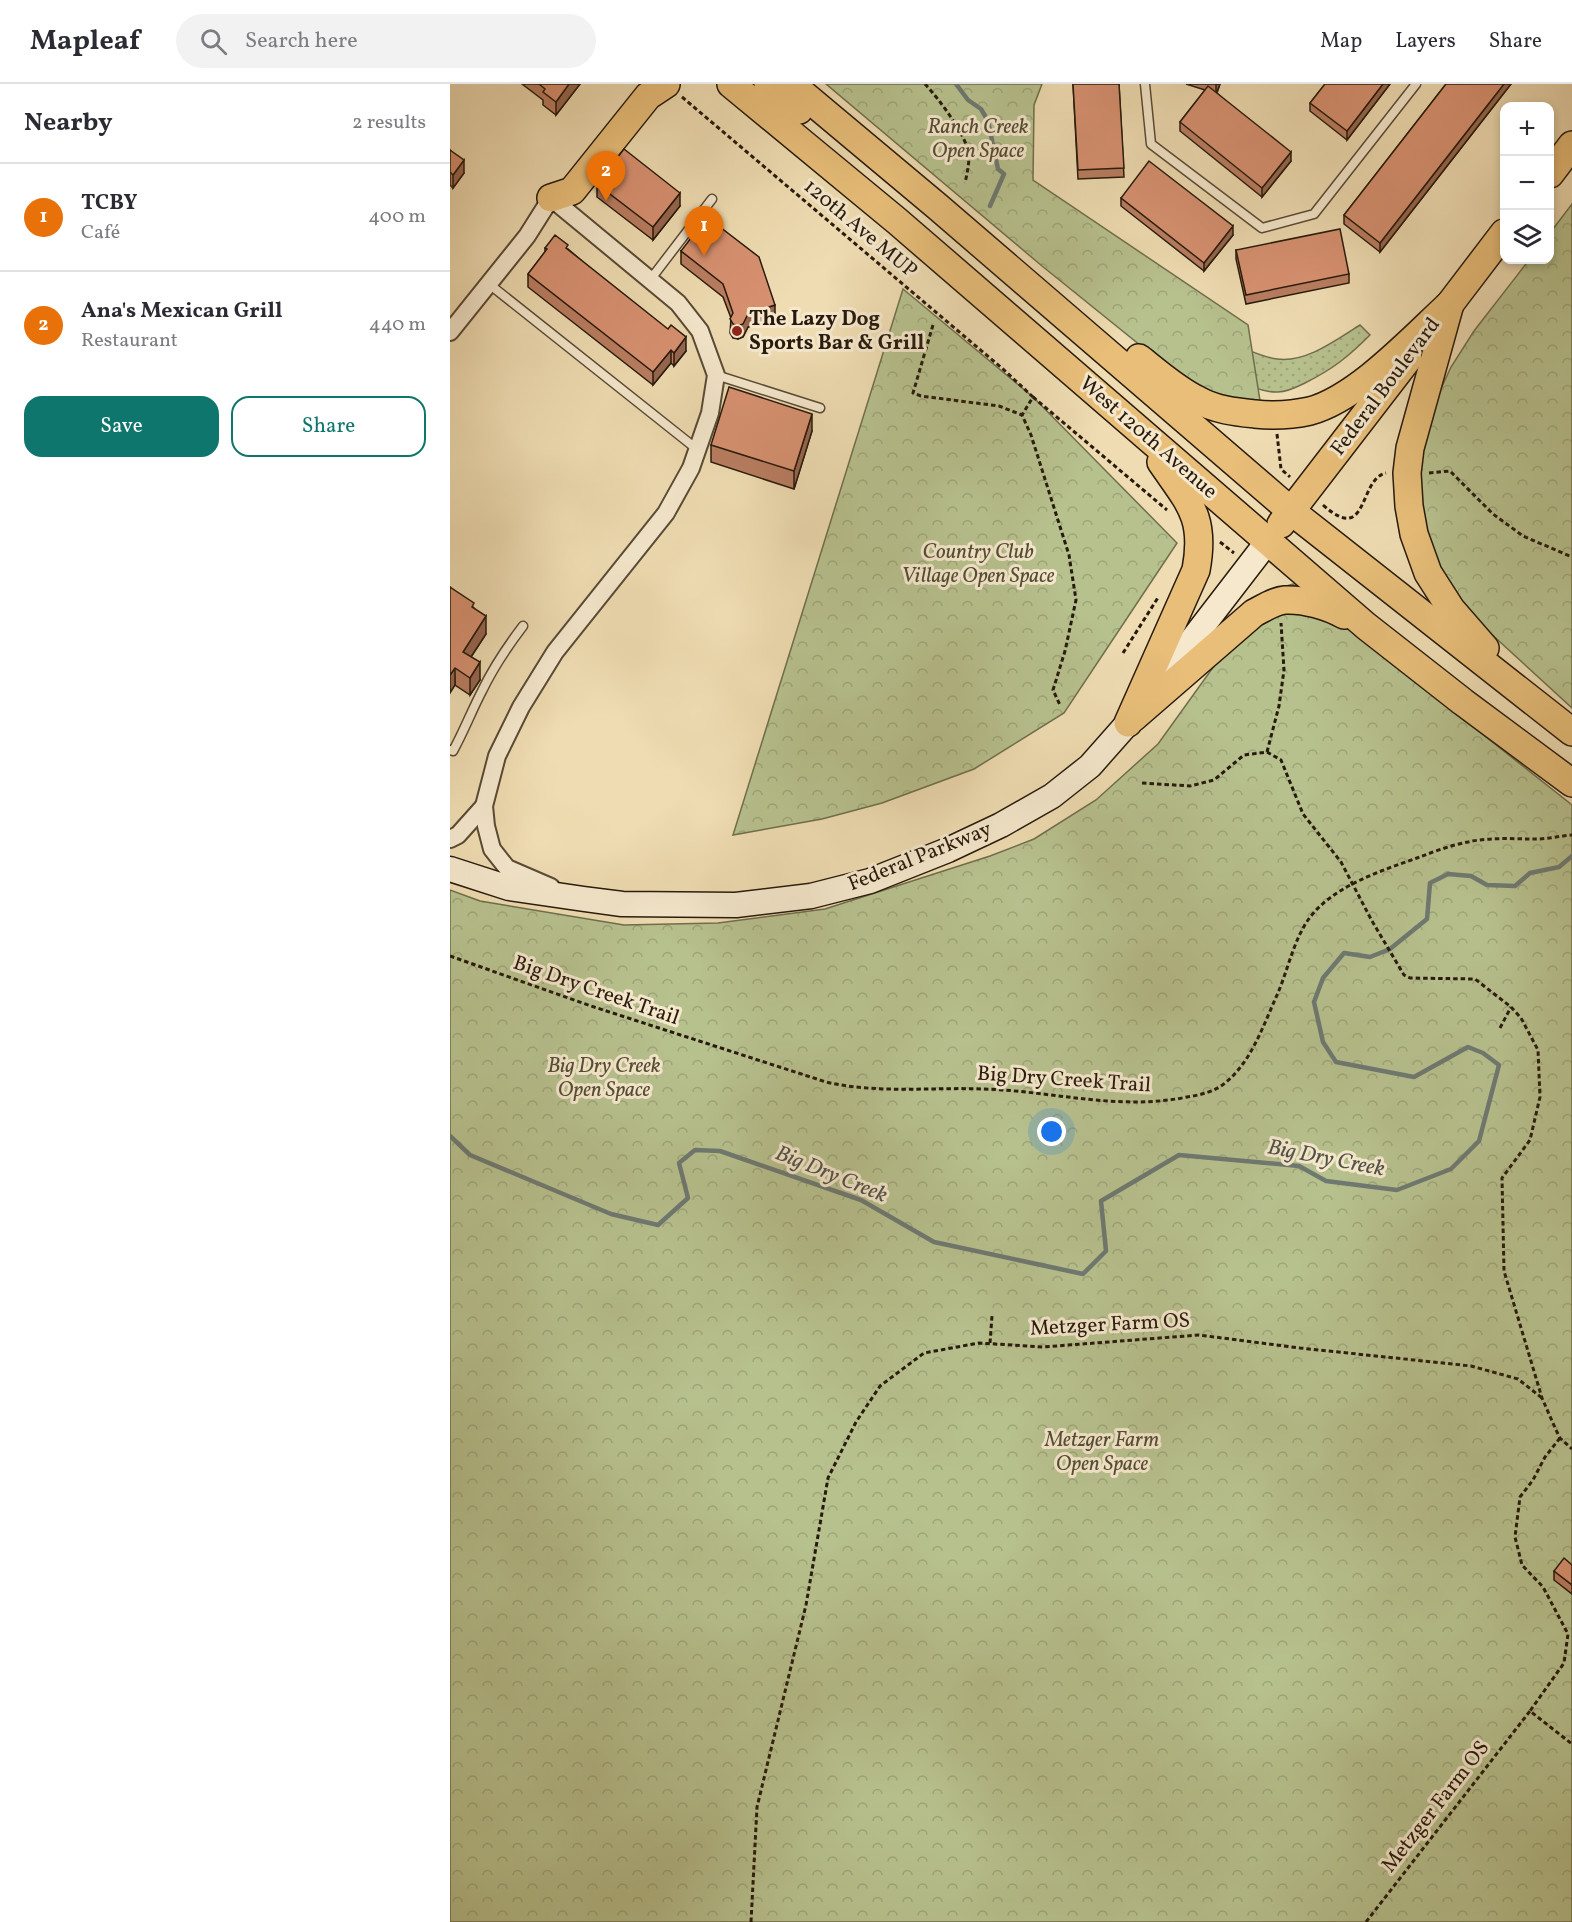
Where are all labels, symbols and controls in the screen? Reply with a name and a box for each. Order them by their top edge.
search box [176,14,596,68]
text: Mapleaf [30,22,140,61]
icon: search [197,25,230,58]
text: Search here [245,26,358,57]
text: Map [1320,27,1362,56]
text: Layers [1395,27,1456,56]
text: Share [1489,27,1542,56]
map controls [1500,102,1554,264]
button: + [1500,102,1554,156]
text: Nearby [24,105,113,141]
text: 2 results [352,109,426,137]
park label: Ranch Creek Open Space [927,113,1029,166]
pin: 2 [586,152,626,201]
button: − [1500,156,1554,210]
street label: 120th Ave MUP [797,173,923,285]
text: TCBY [81,188,137,219]
text: 1 [39,203,48,231]
text: 400 m [368,203,426,231]
pin: 1 [684,206,724,256]
button: layers [1500,210,1554,264]
text: Café [81,219,120,247]
text: Ana's Mexican Grill [81,296,283,327]
place label: The Lazy Dog Sports Bar & Grill [749,305,924,358]
text: 2 [38,311,49,339]
text: 440 m [369,311,426,339]
street label: Federal Boulevard [1324,312,1448,462]
marker: The Lazy Dog Sports Bar & Grill [730,324,744,338]
text: Restaurant [81,327,178,355]
street label: West 120th Avenue [1073,370,1223,506]
button: Save [24,396,219,457]
button: Share [231,396,426,457]
park label: Country Club Village Open Space [902,538,1055,591]
street label: Federal Parkway [844,815,997,899]
street label: Big Dry Creek Trail [509,949,683,1033]
park label: Big Dry Creek Open Space [547,1052,661,1105]
street label: Big Dry Creek Trail [976,1059,1152,1101]
your location [1037,1117,1066,1146]
water label: Big Dry Creek [1265,1132,1387,1186]
water label: Big Dry Creek [770,1138,892,1212]
street label: Metzger Farm OS [1029,1306,1191,1344]
park label: Metzger Farm Open Space [1044,1426,1159,1479]
street label: Metzger Farm OS [1375,1735,1497,1879]

